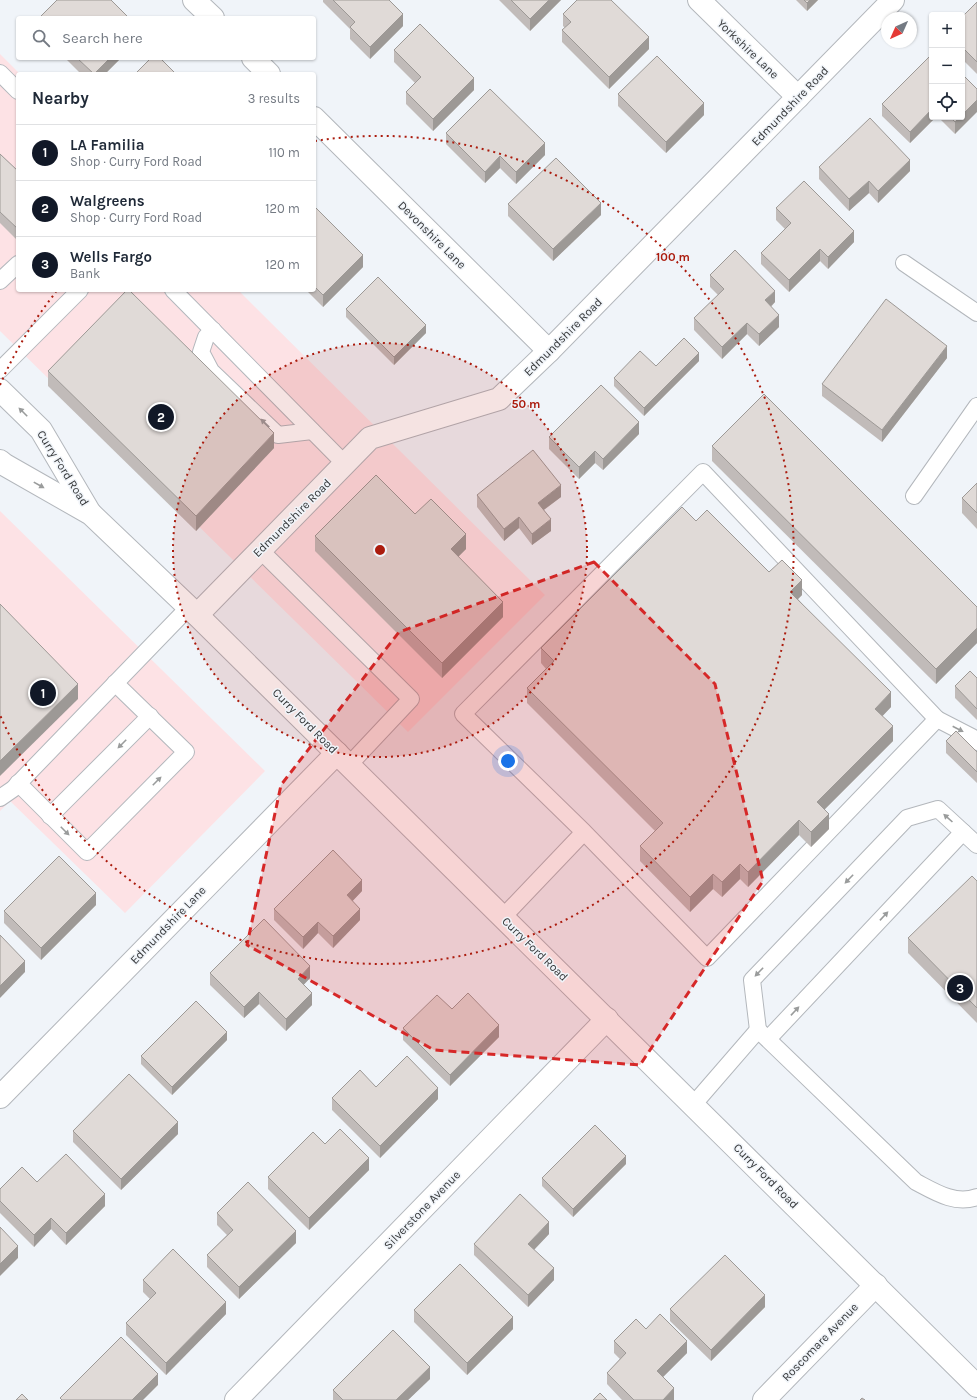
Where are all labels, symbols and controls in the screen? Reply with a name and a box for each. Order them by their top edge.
north arrow [881,12,917,48]
map controls [929,12,965,120]
button: + [929,12,965,48]
search box [16,16,316,60]
street label: Yorkshire Lane [715,16,781,82]
icon: search [30,27,52,49]
text: Search here [62,29,143,47]
button: − [929,48,965,84]
street label: Edmundshire Road [749,63,831,149]
button: locate [929,84,965,120]
text: Nearby [32,88,89,108]
text: 3 results [248,91,300,106]
text: LA Familia [70,136,145,154]
text: 1 [43,145,47,160]
text: 110 m [268,145,300,160]
text: Shop · Curry Ford Road [70,154,202,169]
text: Walgreens [70,192,145,210]
street label: Devonshire Lane [395,198,469,272]
text: 2 [41,201,49,216]
text: 120 m [265,201,300,216]
text: Shop · Curry Ford Road [70,210,202,225]
text: Wells Fargo [70,248,152,266]
text: 100 m [656,250,690,264]
text: 3 [41,257,49,272]
text: 120 m [265,257,300,272]
text: Bank [70,266,100,281]
street label: Edmundshire Road [521,295,605,379]
text: 50 m [512,397,541,411]
pin: 2 [148,402,174,432]
one-way arrow [18,407,28,417]
one-way arrow [260,418,270,428]
street label: Curry Ford Road [34,428,92,508]
street label: Edmundshire Road [250,476,334,560]
one-way arrow [33,481,45,488]
centre of rings [373,543,387,557]
pin: 1 [30,678,56,708]
street label: Curry Ford Road [270,686,340,756]
one-way arrow [952,726,963,733]
one-way arrow [117,739,127,749]
your location [498,751,518,771]
one-way arrow [152,776,162,786]
one-way arrow [943,814,953,823]
one-way arrow [61,826,70,836]
one-way arrow [844,874,854,884]
street label: Edmundshire Lane [127,883,209,967]
one-way arrow [879,911,889,921]
street label: Curry Ford Road [499,914,571,984]
one-way arrow [754,967,764,977]
pin: 3 [947,973,973,1003]
one-way arrow [790,1006,800,1016]
street label: Curry Ford Road [731,1141,801,1211]
street label: Silverstone Avenue [381,1168,463,1252]
street label: Roscomare Avenue [779,1300,861,1384]

